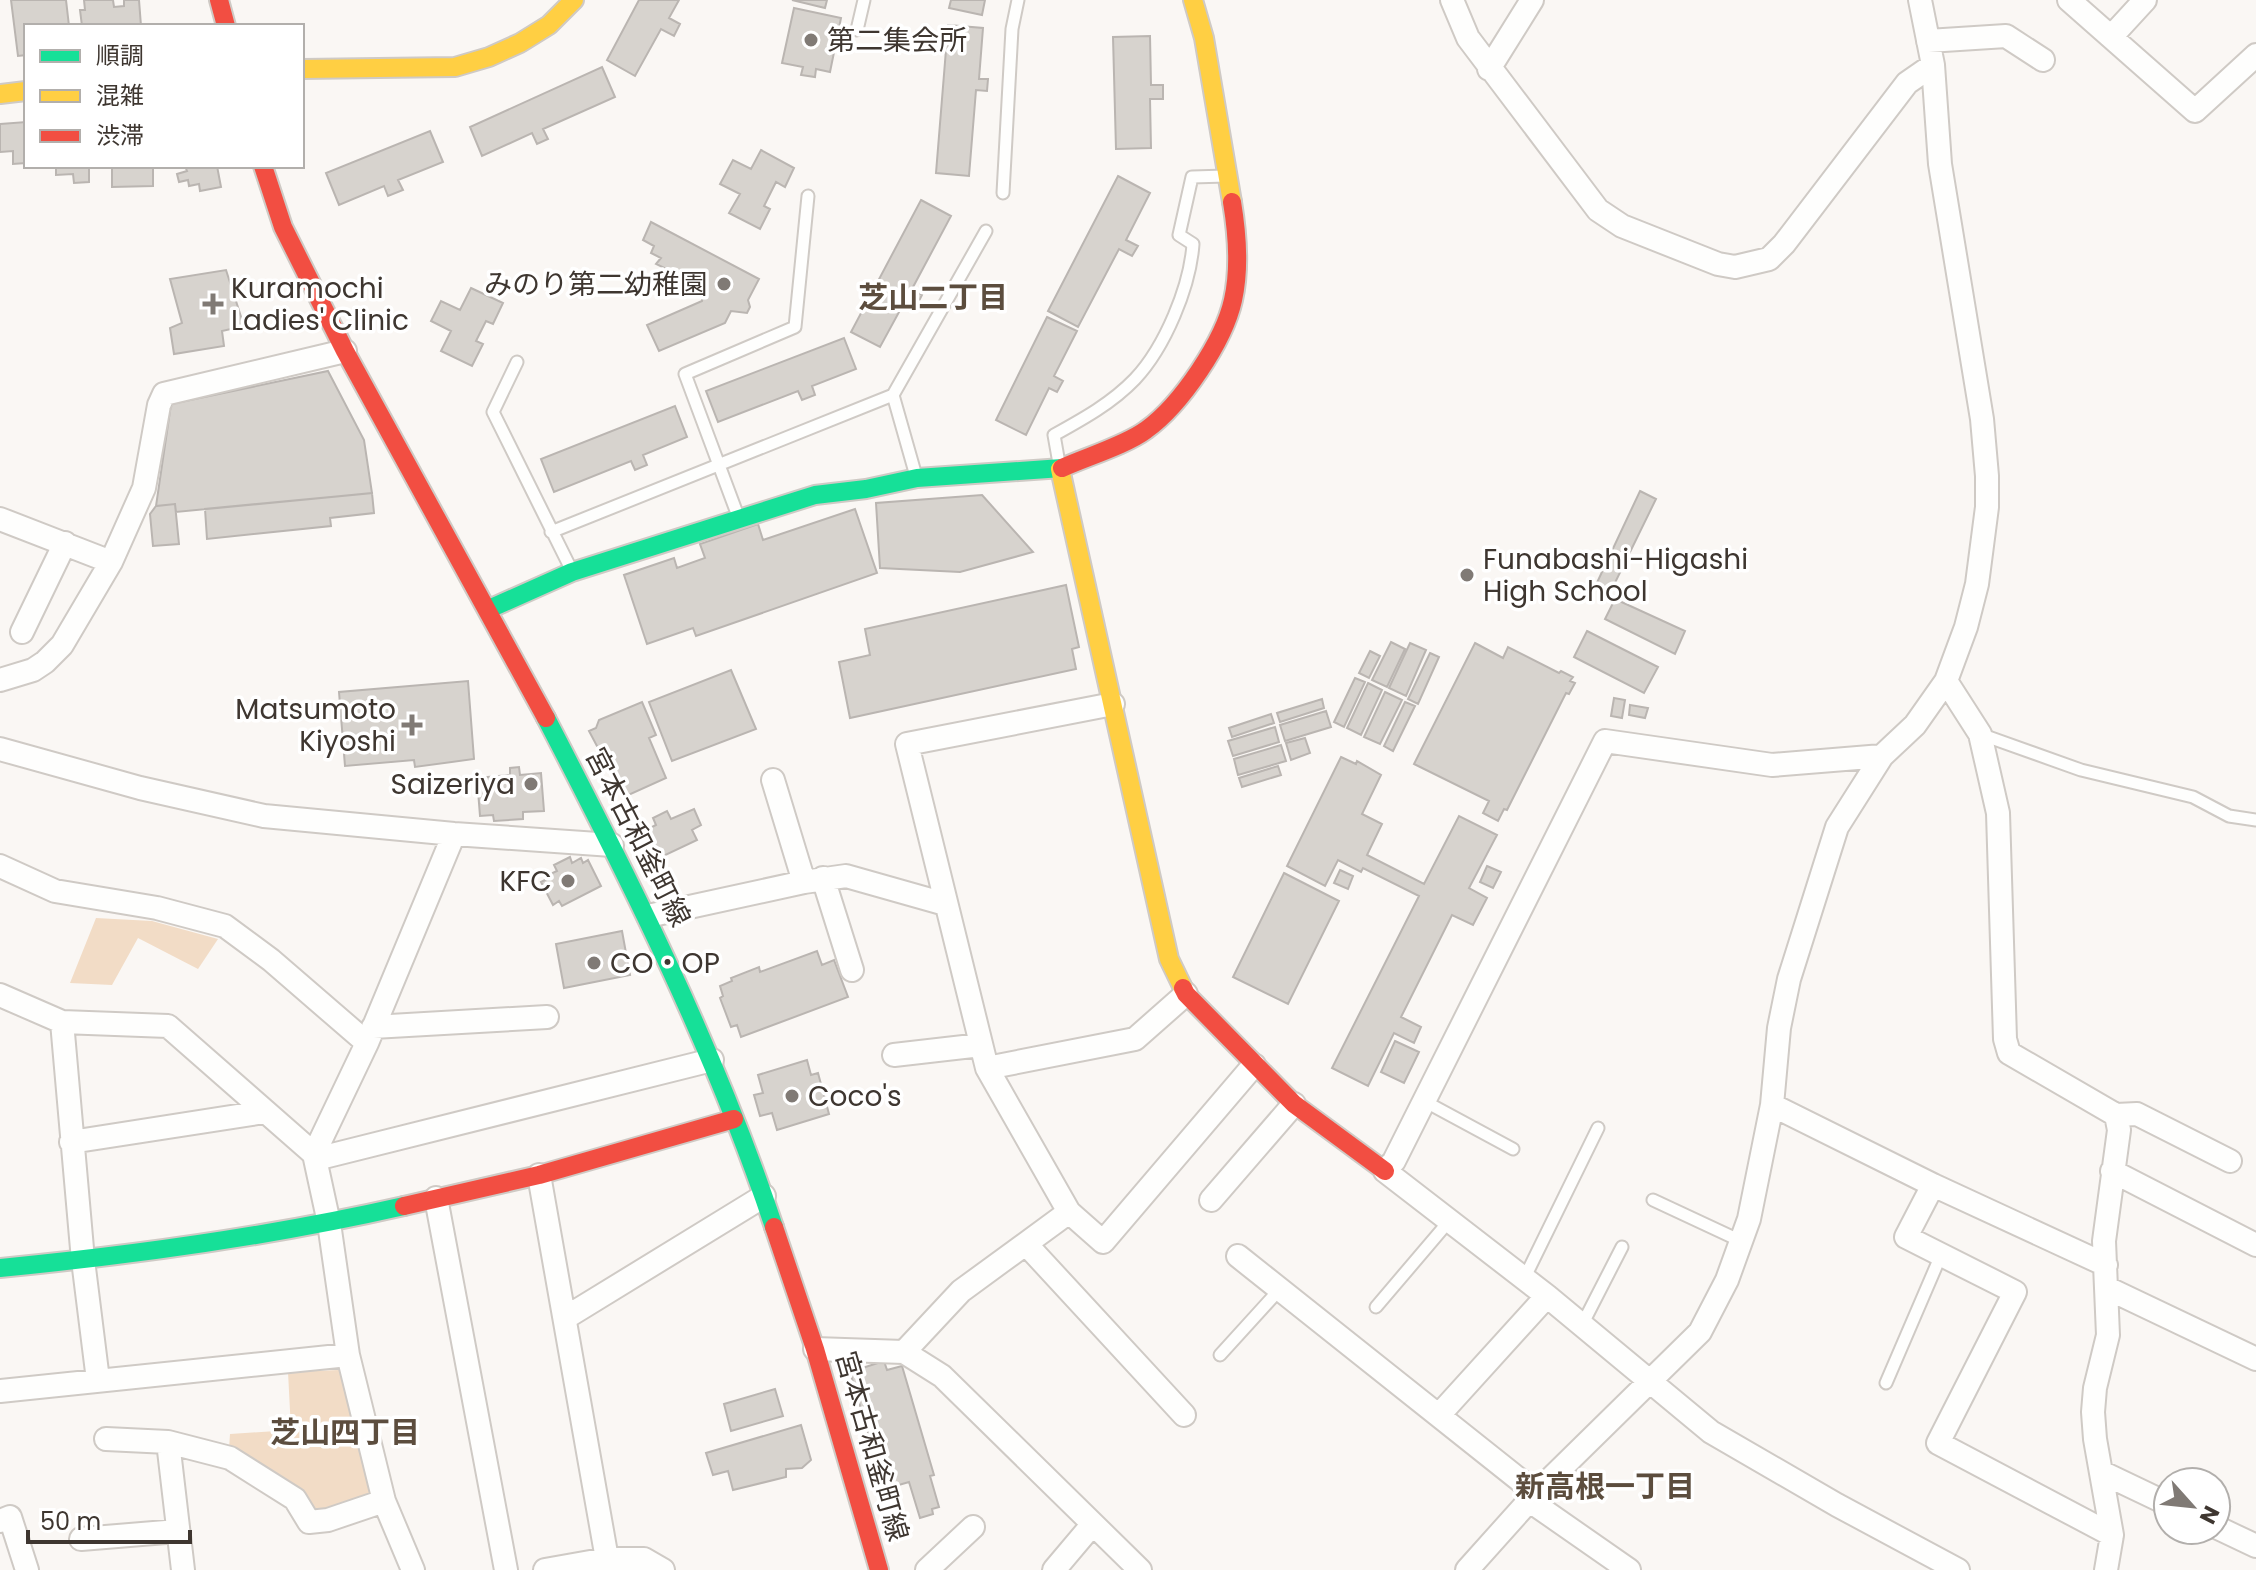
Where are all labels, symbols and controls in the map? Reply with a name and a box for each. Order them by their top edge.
place label: 第二集会所 [827,21,967,60]
legend [24,24,304,168]
marker: 第二集会所 [802,31,820,49]
text: 順調 [96,39,144,72]
text: 混雑 [96,79,144,112]
text: 渋滞 [96,119,144,152]
place label: みのり第二幼稚園 [484,265,708,304]
place label: Kuramochi Ladies' Clinic [231,269,409,340]
marker: みのり第二幼稚園 [715,275,733,293]
district label: 芝山二丁目 [858,276,1008,319]
marker: Kuramochi Ladies' Clinic [202,293,224,315]
place label: Funabashi-Higashi High School [1483,540,1748,611]
marker: Funabashi-Higashi High School [1458,566,1476,584]
place label: Matsumoto Kiyoshi [235,690,396,761]
marker: Matsumoto Kiyoshi [403,716,421,734]
street label: 宮本古和釜町線 [576,741,700,933]
place label: Saizeriya [391,765,515,804]
marker: Saizeriya [522,775,540,793]
place label: KFC [499,862,552,901]
marker: KFC [559,872,577,890]
place label: CO・OP [610,944,720,983]
marker: CO・OP [585,954,603,972]
place label: Coco's [808,1077,902,1116]
marker: Coco's [783,1087,801,1105]
street label: 宮本古和釜町線 [826,1346,918,1546]
district label: 芝山四丁目 [270,1411,420,1454]
district label: 新高根一丁目 [1515,1465,1695,1508]
north arrow [2152,1466,2232,1546]
scale bar [28,1494,190,1544]
text: N [2192,1500,2227,1529]
text: 50 m [40,1505,101,1538]

